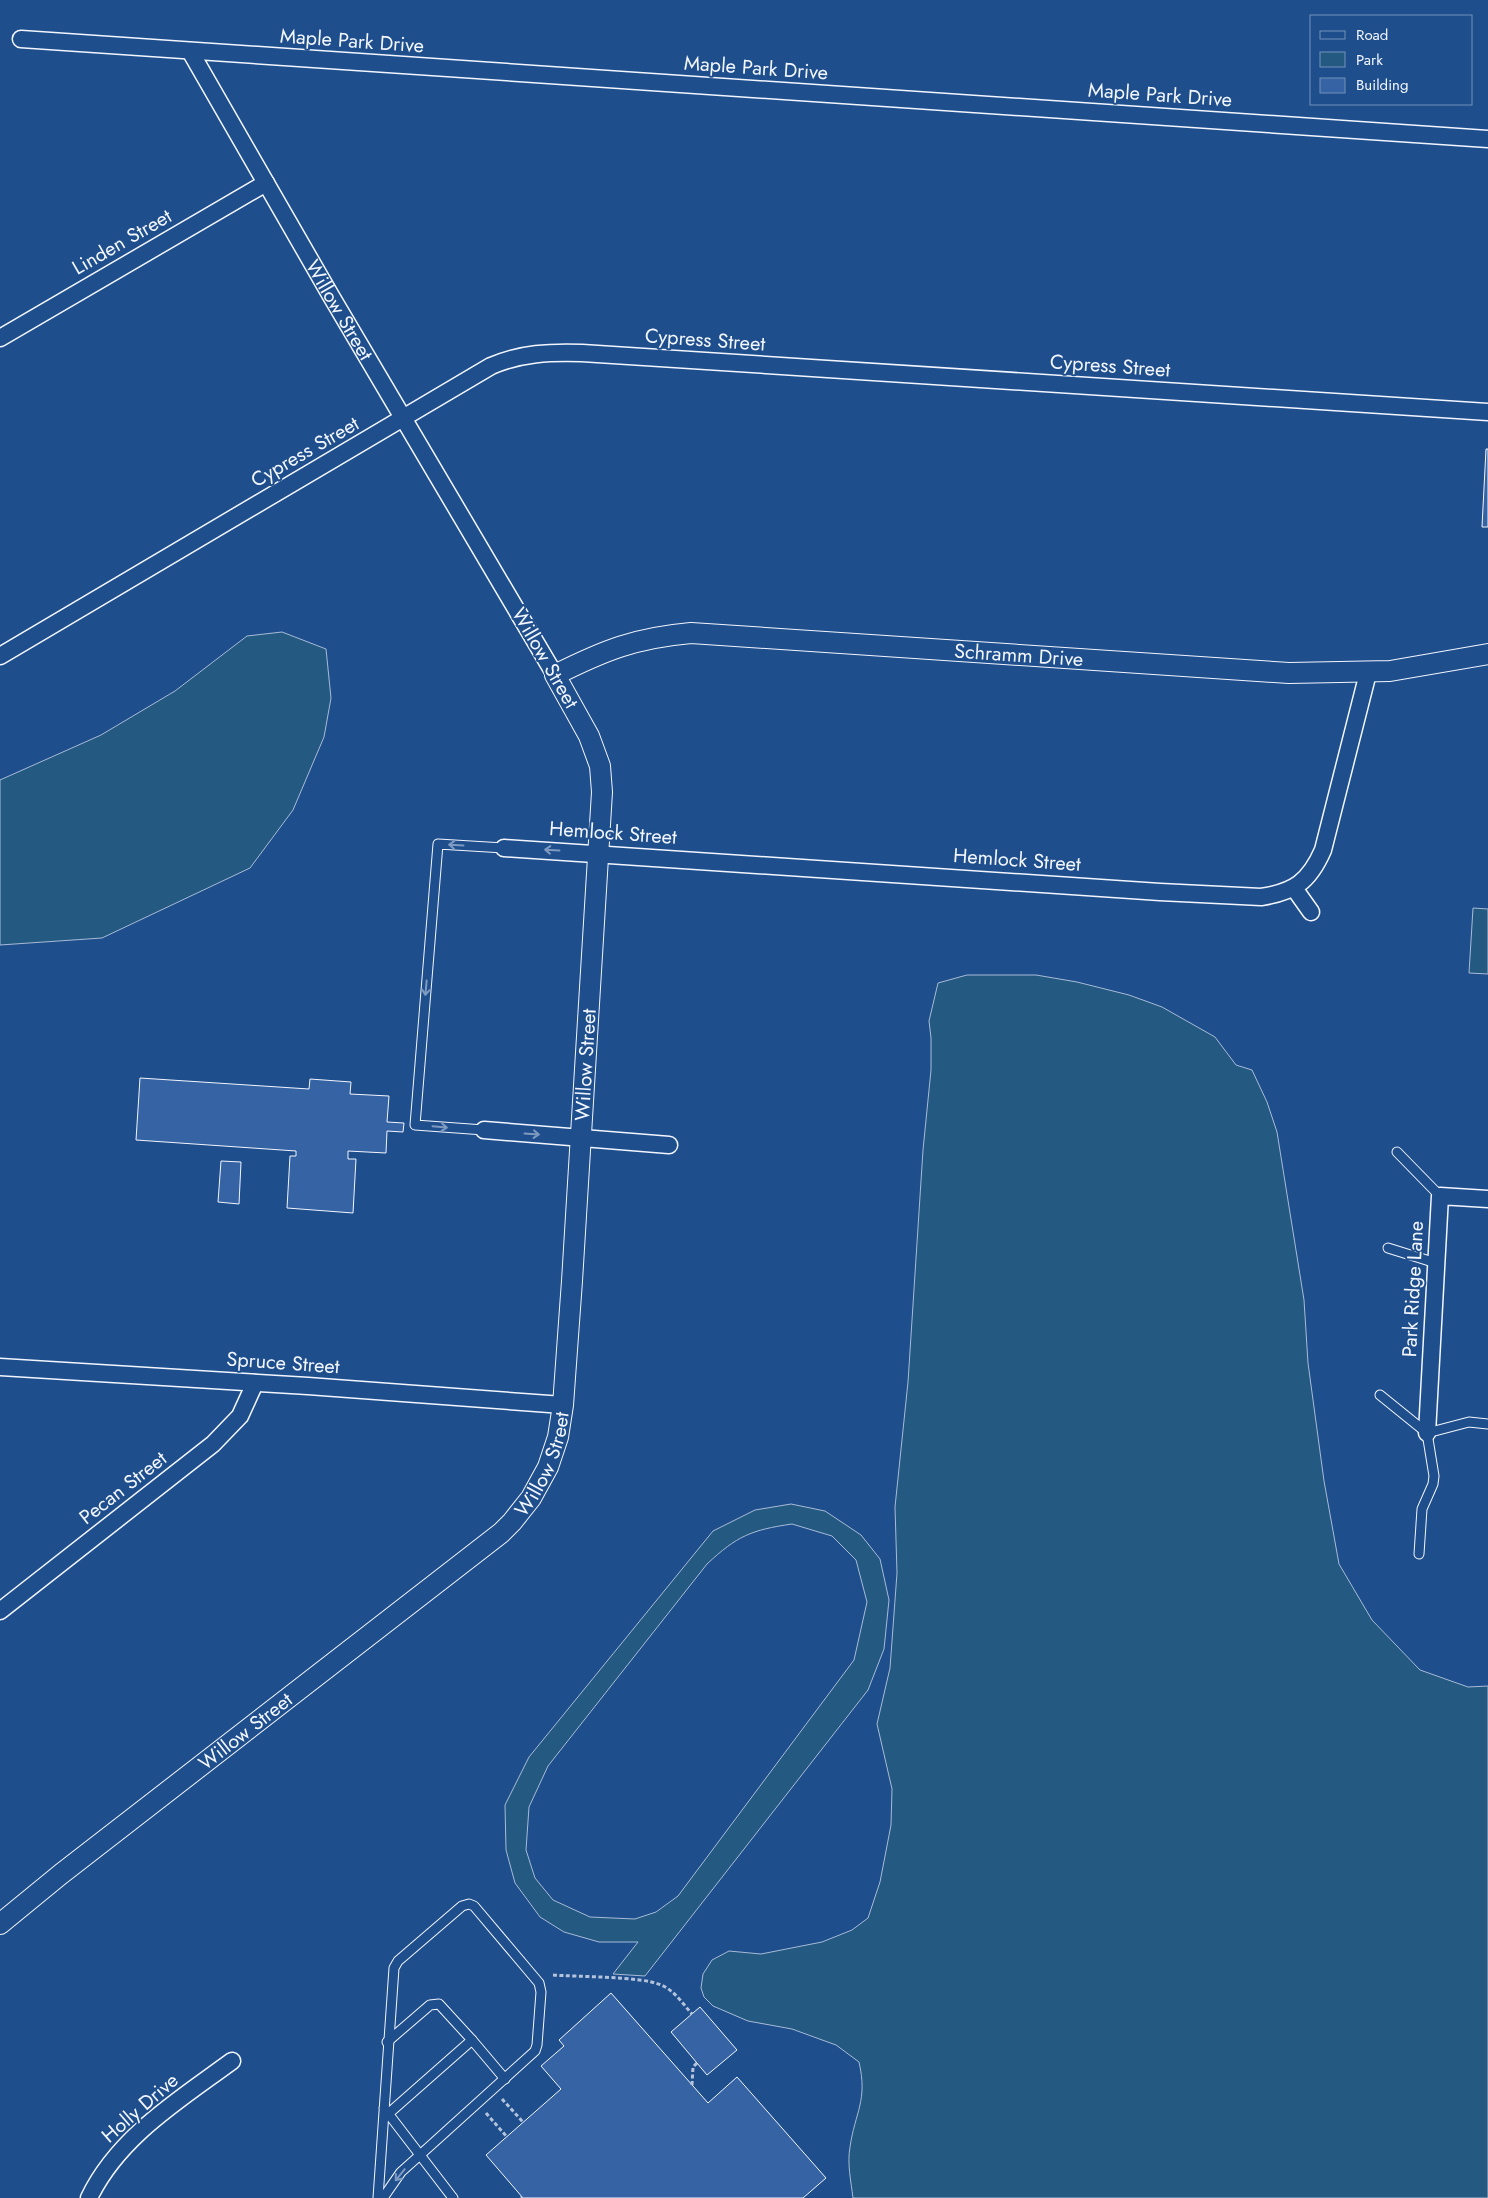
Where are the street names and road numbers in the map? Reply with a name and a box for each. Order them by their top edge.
street label: Maple Park Drive [279,22,425,60]
street label: Maple Park Drive [683,49,829,87]
street label: Maple Park Drive [1087,76,1233,114]
street label: Linden Street [67,202,177,282]
street label: Willow Street [299,254,380,366]
street label: Cypress Street [644,321,766,359]
street label: Cypress Street [1049,347,1171,385]
street label: Cypress Street [246,409,365,495]
street label: Willow Street [504,602,586,714]
street label: Schramm Drive [953,636,1084,674]
street label: Hemlock Street [548,814,678,852]
street label: Hemlock Street [952,841,1082,879]
street label: Willow Street [567,1008,603,1122]
street label: Park Ridge Lane [1395,1220,1431,1358]
street label: Spruce Street [225,1345,341,1381]
street label: Willow Street [507,1409,576,1523]
street label: Pecan Street [73,1444,173,1531]
street label: Willow Street [192,1685,299,1777]
street label: Holly Drive [95,2066,185,2150]

